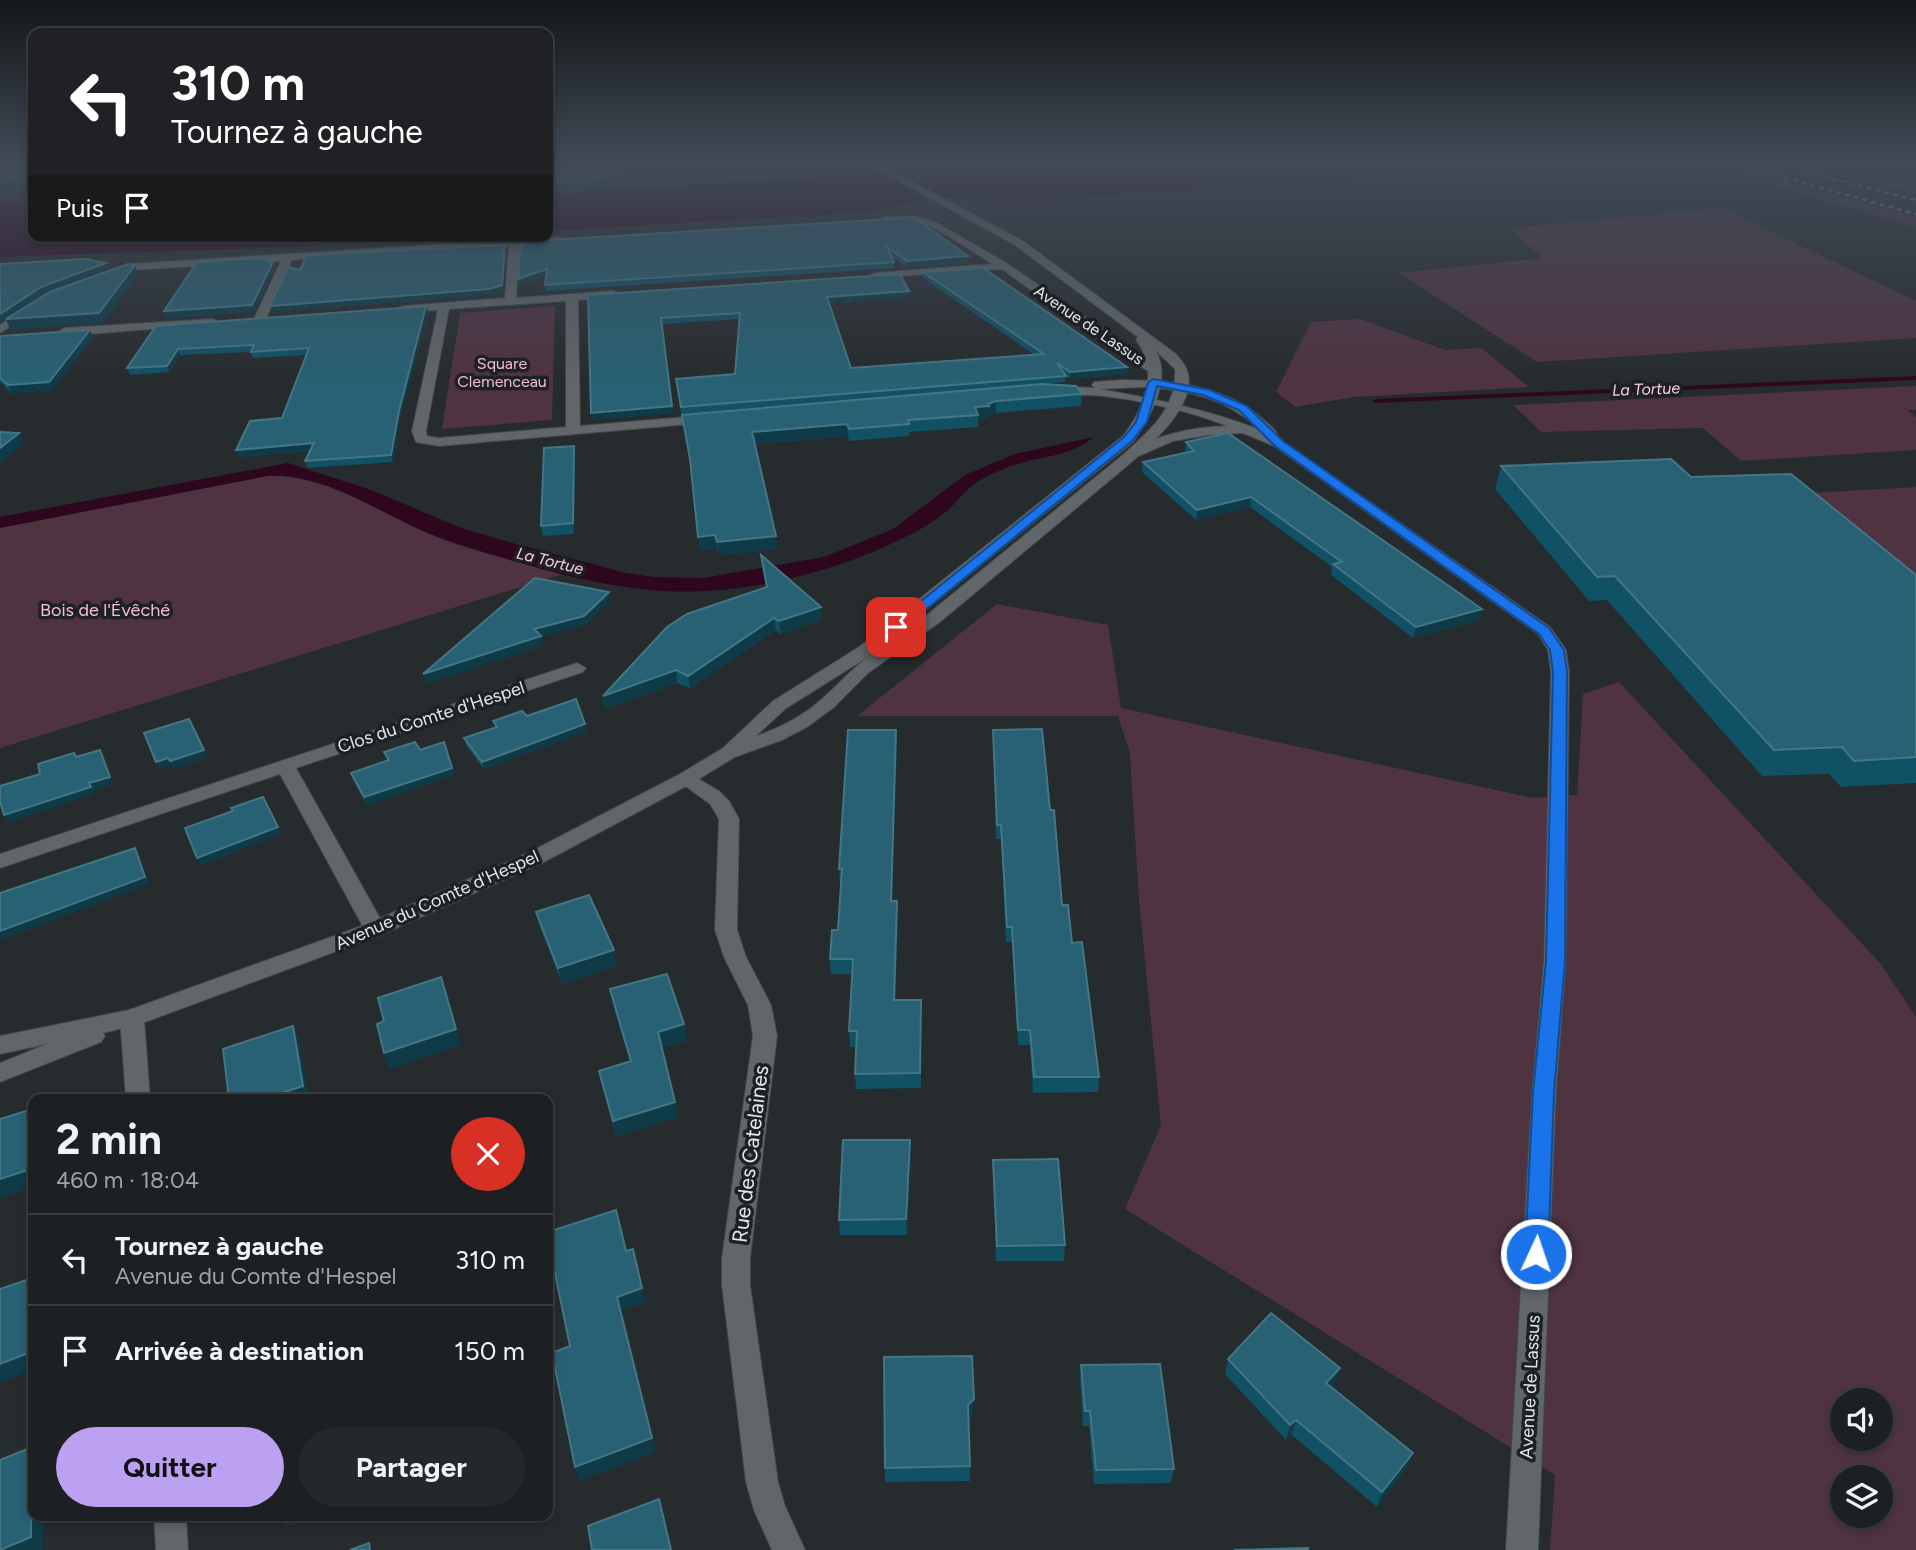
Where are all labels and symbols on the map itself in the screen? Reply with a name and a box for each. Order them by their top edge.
street label: Avenue de Lassus [1031,281,1147,369]
park label: Square Clemenceau [457,354,547,391]
water label: La Tortue [1612,378,1681,400]
water label: La Tortue [515,544,586,579]
pin [866,597,926,657]
park label: Bois de l'Évêché [40,599,170,621]
street label: Clos du Comte d'Hespel [335,676,527,758]
street label: Avenue du Comte d'Hespel [332,845,542,955]
street label: Rue des Catelaines [727,1064,773,1244]
position arrow [1499,1217,1573,1291]
street label: Avenue de Lassus [1515,1315,1545,1459]

